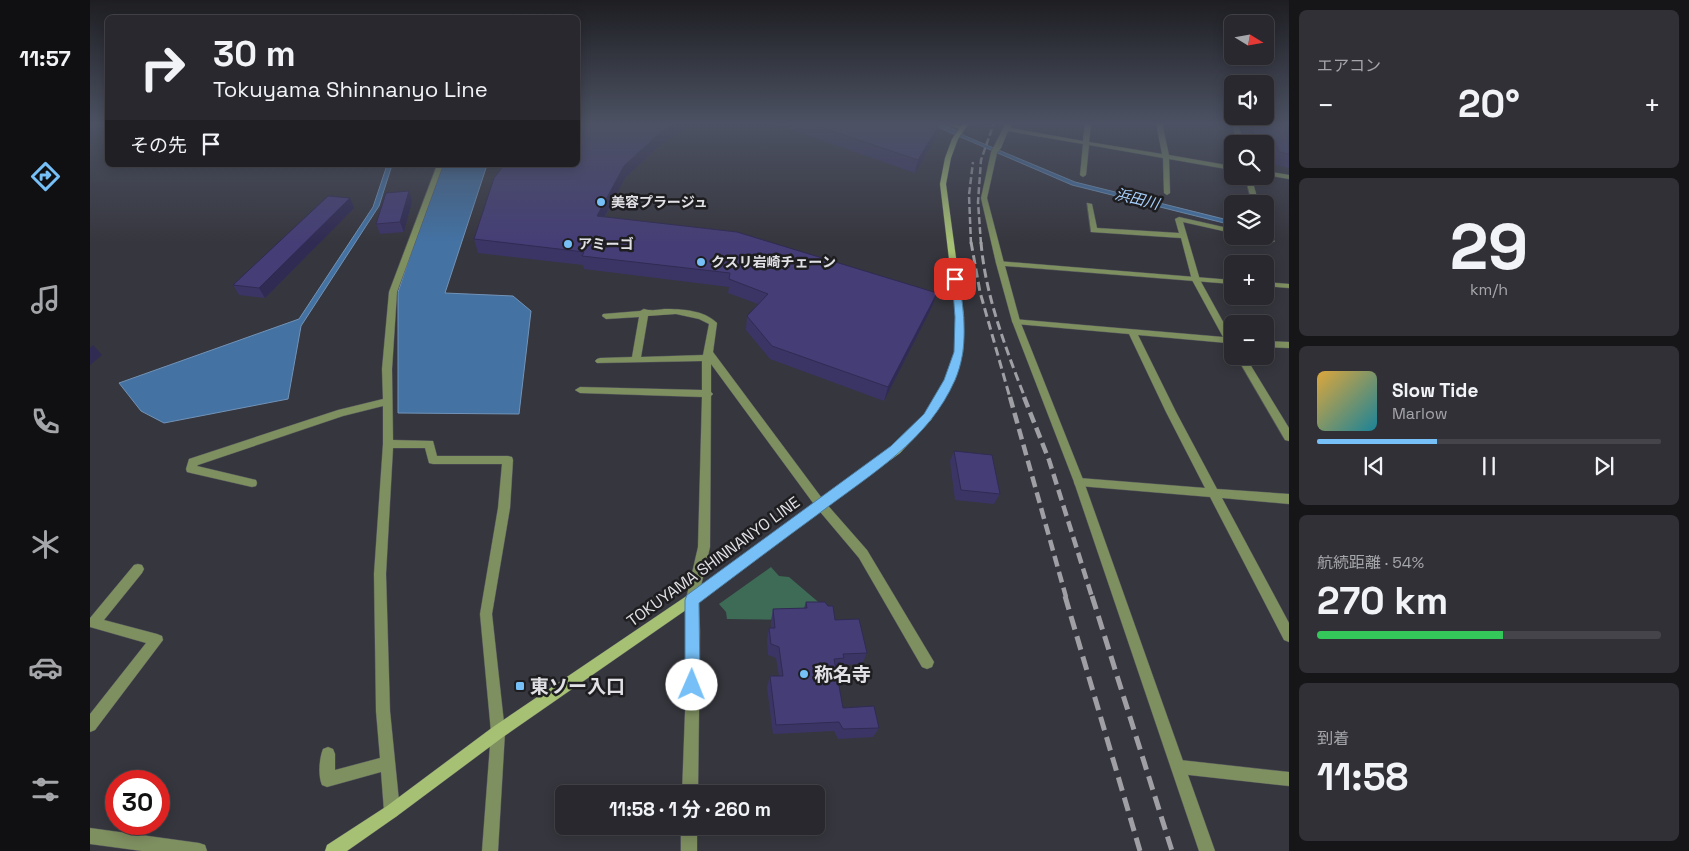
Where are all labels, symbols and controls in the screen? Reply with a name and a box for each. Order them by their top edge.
north arrow [1224,15,1274,65]
map controls [1224,15,1274,365]
text: 30 m [213,32,296,76]
icon: right [130,35,195,100]
text: 11:57 [19,44,71,72]
text: エアコン [1317,55,1381,76]
text: Tokuyama Shinnanyo Line [213,75,488,103]
button: sound [1224,75,1274,125]
text: 20° [1458,80,1520,128]
text: − [1317,87,1334,123]
text: + [1644,87,1661,123]
icon: arrive [197,130,225,158]
text: その先 [130,133,187,158]
button: search [1224,135,1274,185]
icon: directions [28,159,63,194]
water label: 浜田川 [1113,184,1163,214]
place label: 美容プラージュ [611,193,708,211]
button: layers [1224,195,1274,245]
marker: 美容プラージュ [595,196,607,208]
text: 29 [1450,205,1528,288]
place label: アミーゴ [578,235,634,253]
marker: アミーゴ [562,238,574,250]
place label: クスリ岩崎チェーン [711,253,836,271]
button: + [1224,255,1274,305]
marker: クスリ岩崎チェーン [695,256,707,268]
pin [934,258,976,300]
icon: arrive [941,265,969,293]
text: km/h [1470,279,1508,300]
icon: music [28,282,63,317]
button: − [1224,315,1274,365]
text: Slow Tide [1392,378,1478,403]
text: Marlow [1392,403,1448,424]
icon: phone [28,404,63,439]
icon: previous [1360,452,1388,480]
icon: pause [1475,452,1503,480]
icon: next [1590,452,1618,480]
street label: TOKUYAMA SHINNANYO LINE [623,491,804,631]
icon: climate [28,527,63,562]
text: 航続距離 · 54% [1317,552,1424,573]
text: 270 km [1317,577,1448,625]
icon: car [28,650,63,685]
position arrow [665,658,717,710]
place label: 称名寺 [814,662,871,687]
marker: 称名寺 [798,668,810,680]
place label: 東ソー入口 [530,674,625,699]
marker: 東ソー入口 [514,680,526,692]
text: 到着 [1317,728,1349,749]
text: 11:58 [1317,753,1408,801]
speed limit sign: 30 [105,770,170,835]
icon: filters [28,772,63,807]
text: 11:58 · 1 分 · 260 m [609,797,771,822]

